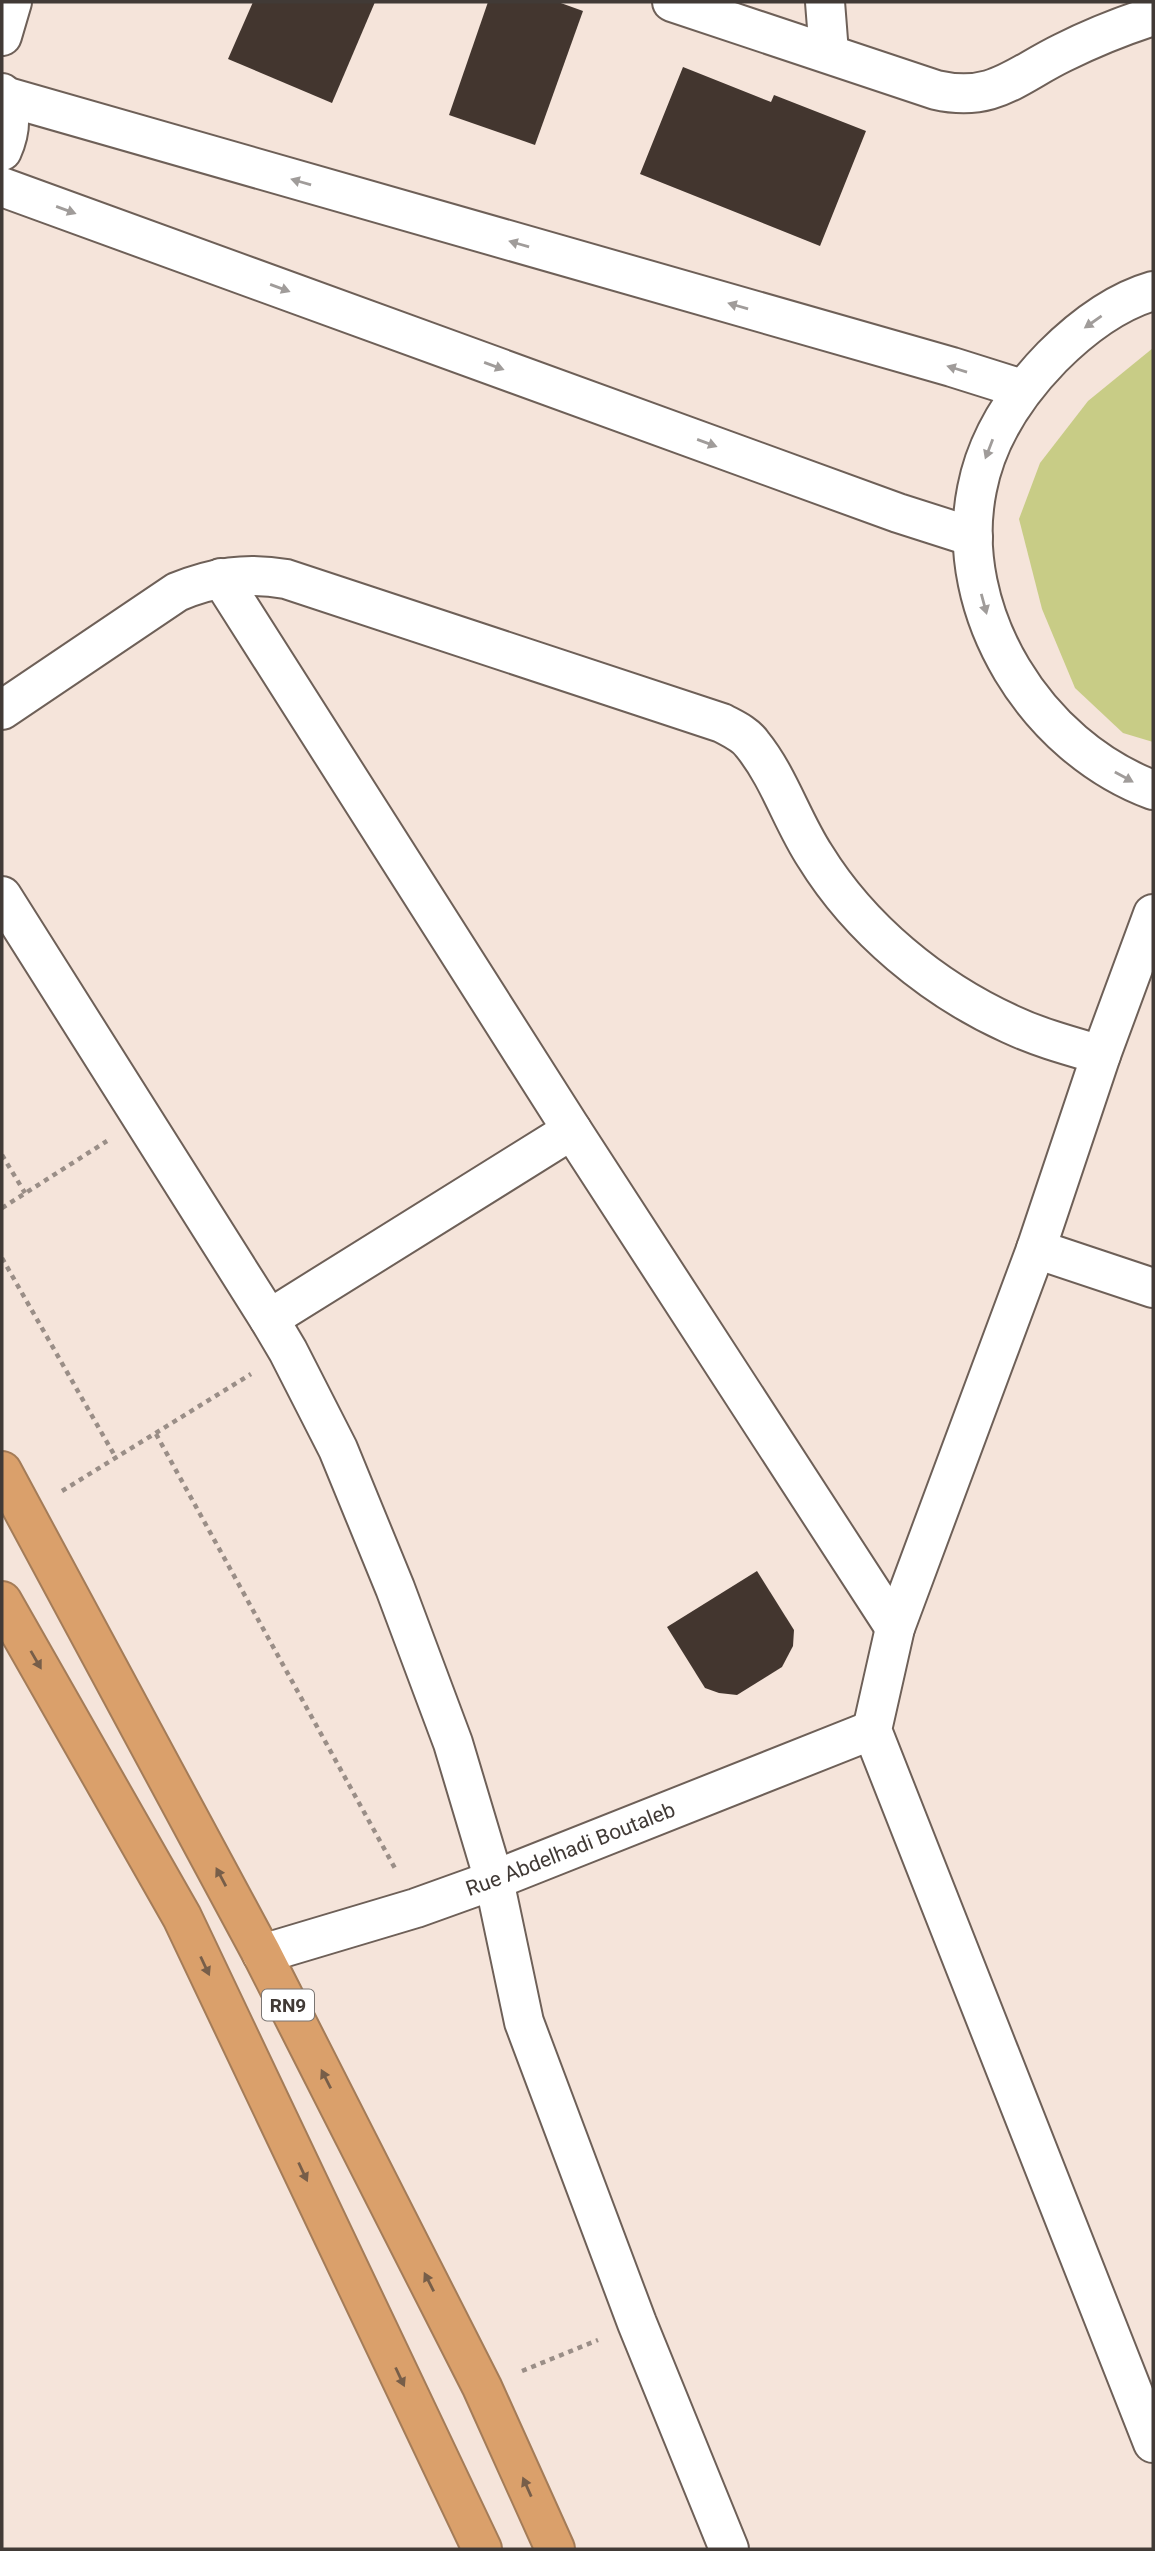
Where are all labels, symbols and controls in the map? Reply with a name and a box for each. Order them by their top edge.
one-way arrow [290,176,311,186]
one-way arrow [56,205,77,216]
one-way arrow [508,238,530,249]
one-way arrow [269,283,290,294]
one-way arrow [727,301,748,311]
one-way arrow [1084,315,1102,329]
one-way arrow [483,361,504,372]
one-way arrow [946,363,967,373]
one-way arrow [697,438,718,449]
one-way arrow [984,439,995,460]
one-way arrow [980,594,990,615]
one-way arrow [1114,770,1133,783]
one-way arrow [29,1651,42,1670]
street label: Rue Abdelhadi Boutaleb [463,1797,679,1901]
one-way arrow [215,1868,227,1887]
one-way arrow [199,1956,211,1976]
road number: RN9 [262,1990,314,2021]
one-way arrow [320,2069,331,2089]
one-way arrow [297,2162,308,2182]
one-way arrow [423,2272,434,2292]
one-way arrow [394,2367,406,2387]
one-way arrow [521,2477,533,2497]

